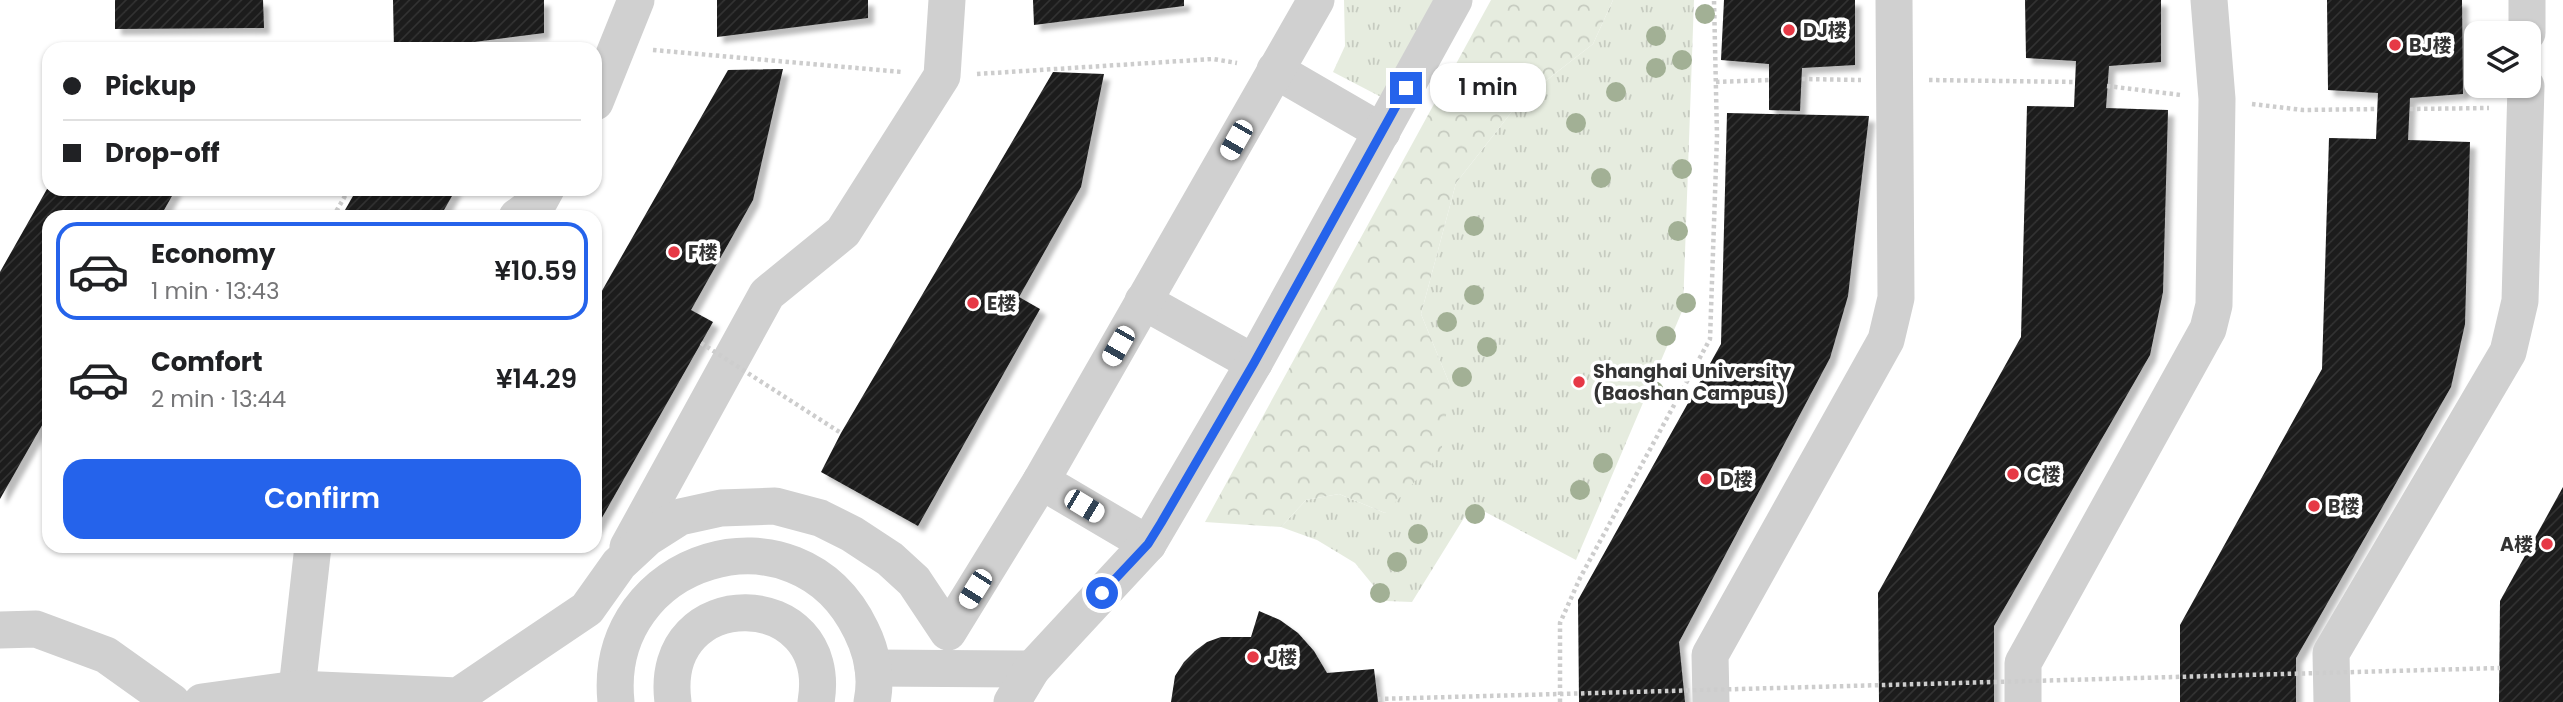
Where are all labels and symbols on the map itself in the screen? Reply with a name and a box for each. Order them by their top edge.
place label: DJ楼 [1803,17,1847,44]
marker: DJ楼 [1781,22,1797,38]
place label: BJ楼 [2409,32,2452,59]
marker: BJ楼 [2387,37,2403,53]
callout: 1 min [1430,64,1546,112]
route end [1390,72,1422,104]
car [1217,117,1256,163]
place label: F楼 [688,239,717,266]
marker: F楼 [666,244,682,260]
place label: E楼 [987,290,1016,317]
marker: E楼 [965,295,981,311]
car [1099,323,1138,369]
place label: Shanghai University (Baoshan Campus) [1593,358,1792,407]
marker: Shanghai University (Baoshan Campus) [1571,374,1587,390]
place label: C楼 [2027,461,2060,488]
place label: D楼 [1720,466,1753,493]
marker: C楼 [2005,466,2021,482]
marker: D楼 [1698,471,1714,487]
car [1061,486,1108,526]
place label: B楼 [2328,493,2360,520]
marker: B楼 [2306,498,2322,514]
place label: A楼 [2500,531,2533,558]
marker: A楼 [2539,536,2555,552]
car [955,566,996,612]
route start [1086,577,1118,609]
place label: J楼 [1267,644,1297,671]
marker: J楼 [1245,649,1261,665]

